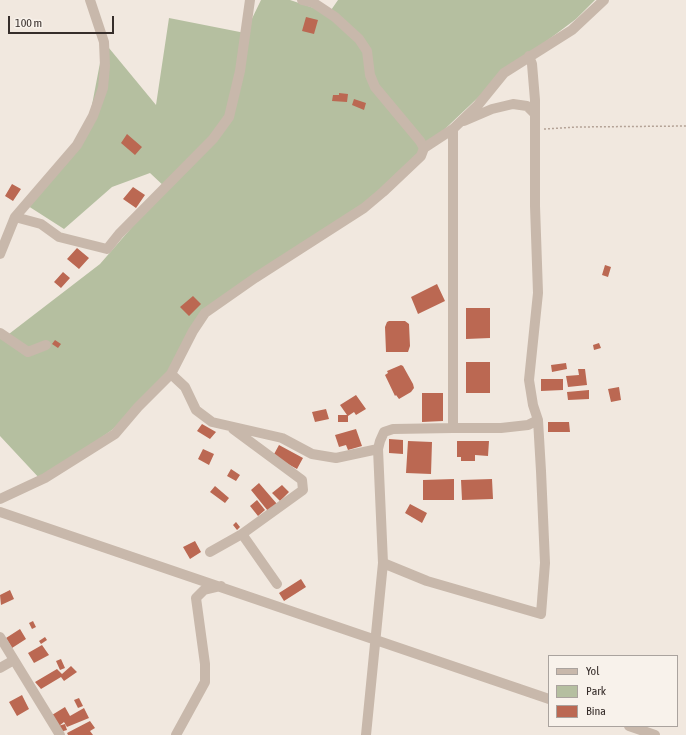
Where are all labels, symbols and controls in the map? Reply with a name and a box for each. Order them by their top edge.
scale bar [10,8,116,34]
text: 100 m [15,16,42,30]
legend [548,655,678,727]
text: Yol [586,664,599,678]
text: Park [586,684,606,698]
text: Bina [586,704,606,718]

